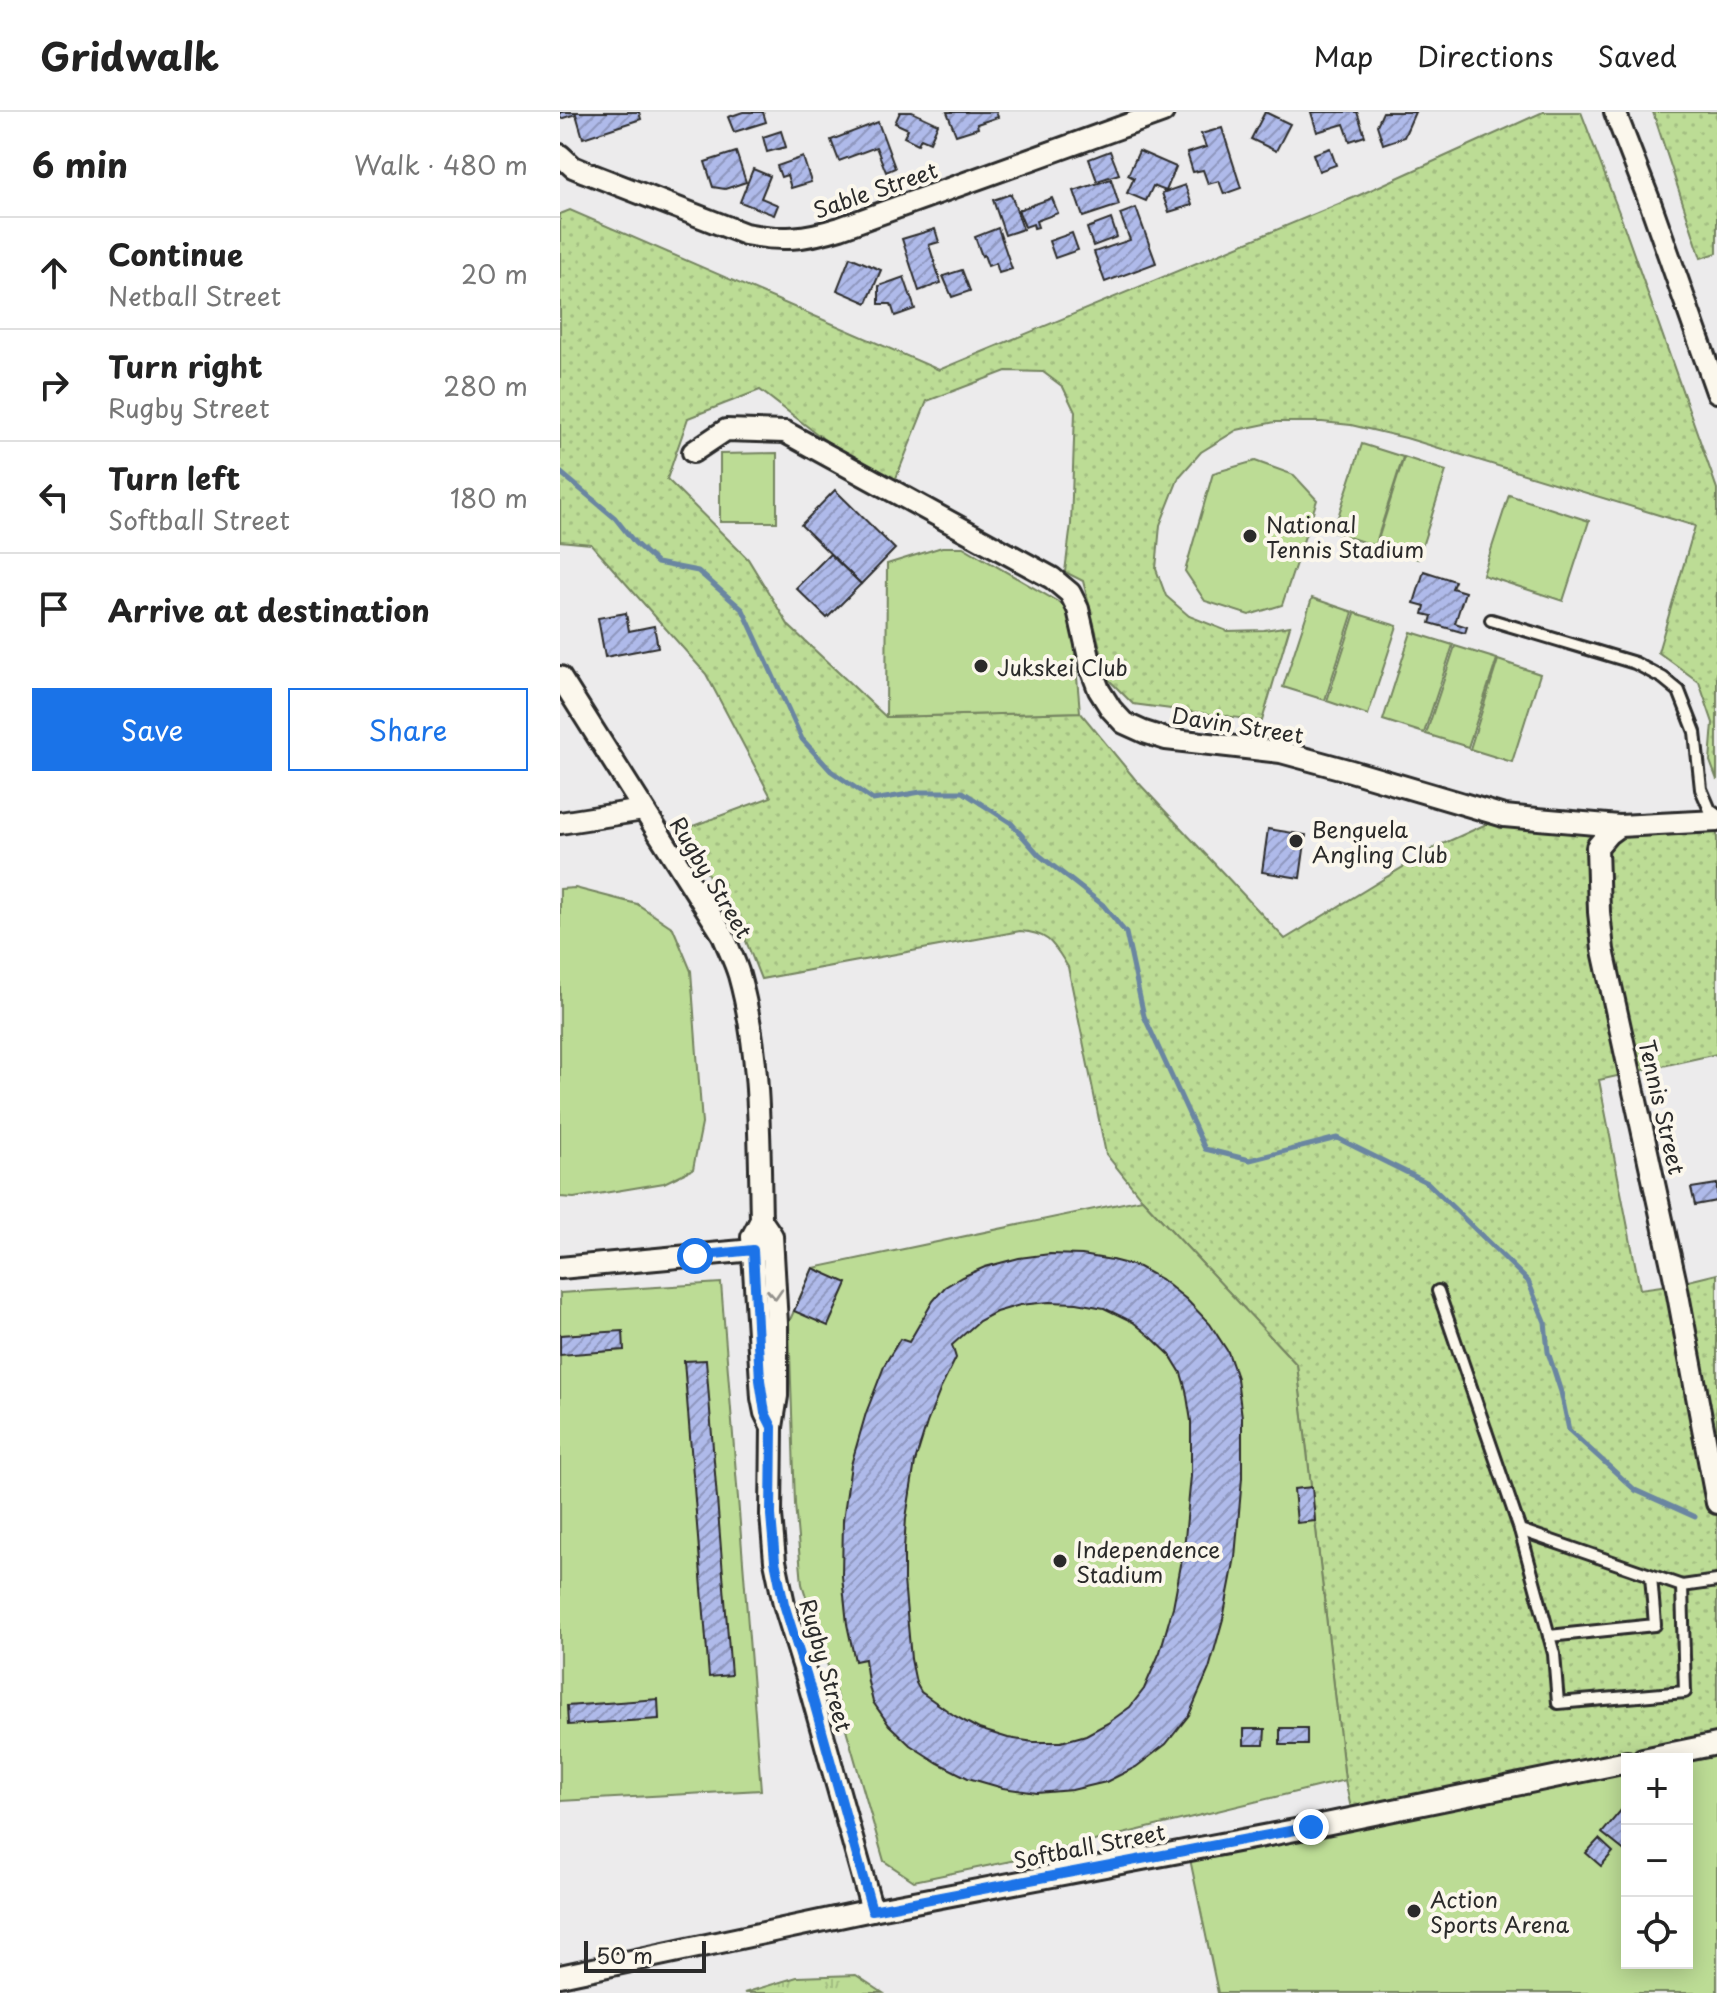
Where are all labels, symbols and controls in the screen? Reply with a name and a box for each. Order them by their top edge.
text: Gridwalk [40,27,219,84]
text: Map [1314,34,1373,77]
text: Directions [1417,34,1554,77]
text: Saved [1598,34,1677,77]
text: 6 min [32,138,128,190]
text: Walk · 480 m [354,145,528,184]
street label: Sable Street [808,152,942,226]
text: Continue [108,231,243,276]
icon: ahead [32,251,76,295]
text: 20 m [461,254,528,293]
text: Netball Street [108,276,281,315]
text: Turn right [108,343,263,388]
icon: right [32,363,76,407]
text: 280 m [443,366,528,405]
text: Rugby Street [108,388,270,427]
text: Turn left [108,455,240,500]
icon: left [32,475,76,519]
text: 180 m [450,478,528,517]
text: Softball Street [108,500,290,539]
place label: National Tennis Stadium [1266,507,1424,565]
marker: National Tennis Stadium [1241,527,1259,545]
icon: arrive [32,587,76,631]
text: Arrive at destination [108,587,430,632]
place label: Jukskei Club [997,650,1128,683]
marker: Jukskei Club [972,657,990,675]
button: Save [32,688,272,771]
button: Share [288,688,528,771]
street label: Davin Street [1170,697,1306,751]
street label: Rugby Street [663,810,761,944]
place label: Benguela Angling Club [1312,812,1448,870]
marker: Benguela Angling Club [1287,832,1305,850]
street label: Tennis Street [1631,1036,1695,1178]
route start [677,1238,713,1274]
one-way arrow [766,1288,783,1301]
place label: Independence Stadium [1076,1532,1220,1590]
marker: Independence Stadium [1051,1552,1069,1570]
street label: Rugby Street [792,1595,862,1735]
map controls [1621,1753,1693,1969]
button: + [1621,1753,1693,1825]
route end [1293,1809,1329,1845]
street label: Softball Street [1010,1814,1168,1876]
button: − [1621,1825,1693,1897]
place label: Action Sports Arena [1430,1882,1569,1940]
button: locate [1621,1897,1693,1969]
marker: Action Sports Arena [1405,1902,1423,1920]
scale bar [584,1937,706,1973]
text: 50 m [596,1938,653,1971]

